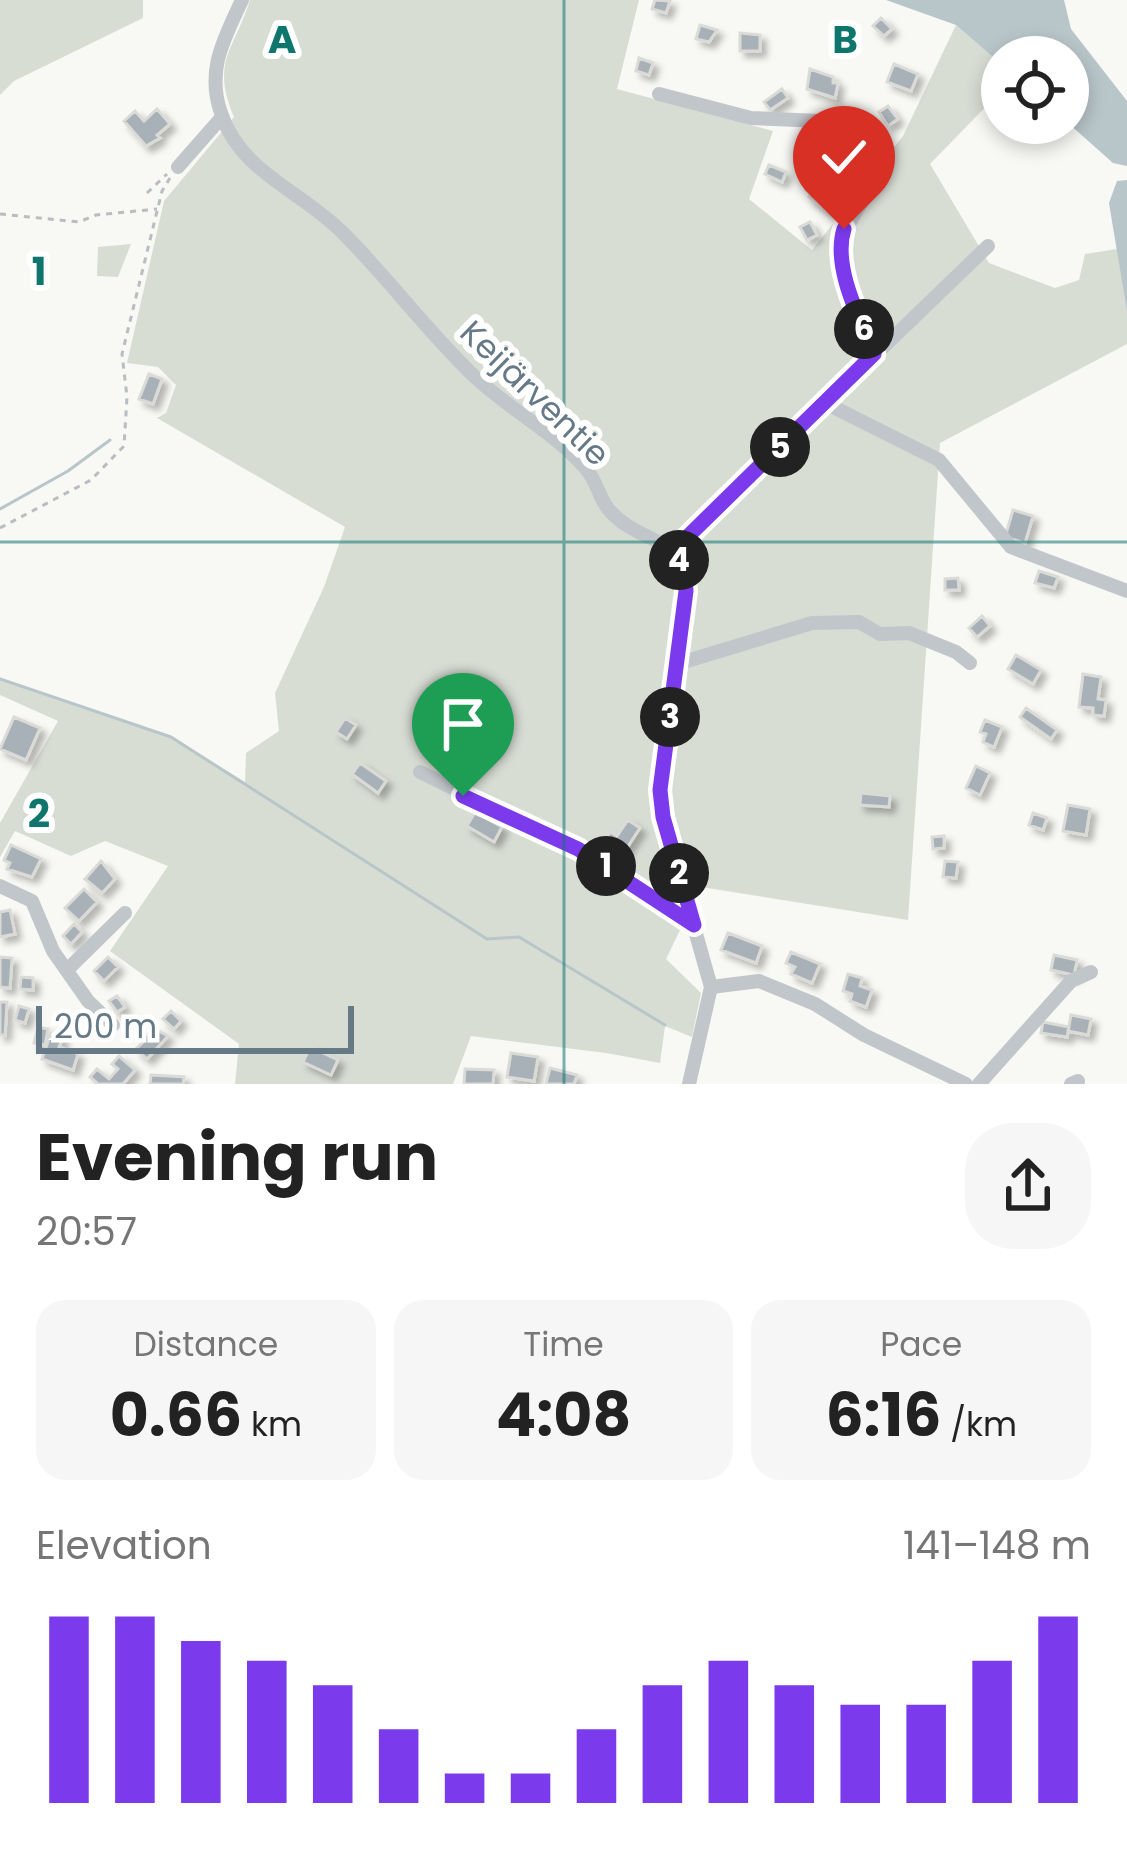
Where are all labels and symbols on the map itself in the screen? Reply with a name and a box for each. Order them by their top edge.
text: A [268,12,297,67]
text: B [832,12,858,67]
pin [793,106,895,229]
text: 1 [32,244,46,299]
pin: 6 [834,299,894,359]
street label: Keijärventie [450,309,620,477]
pin: 5 [750,417,810,477]
pin: 4 [649,530,709,590]
pin [412,673,514,796]
pin: 3 [640,687,700,747]
text: 2 [28,786,50,841]
pin: 1 [576,836,636,896]
pin: 2 [649,843,709,903]
scale bar [36,1000,354,1053]

